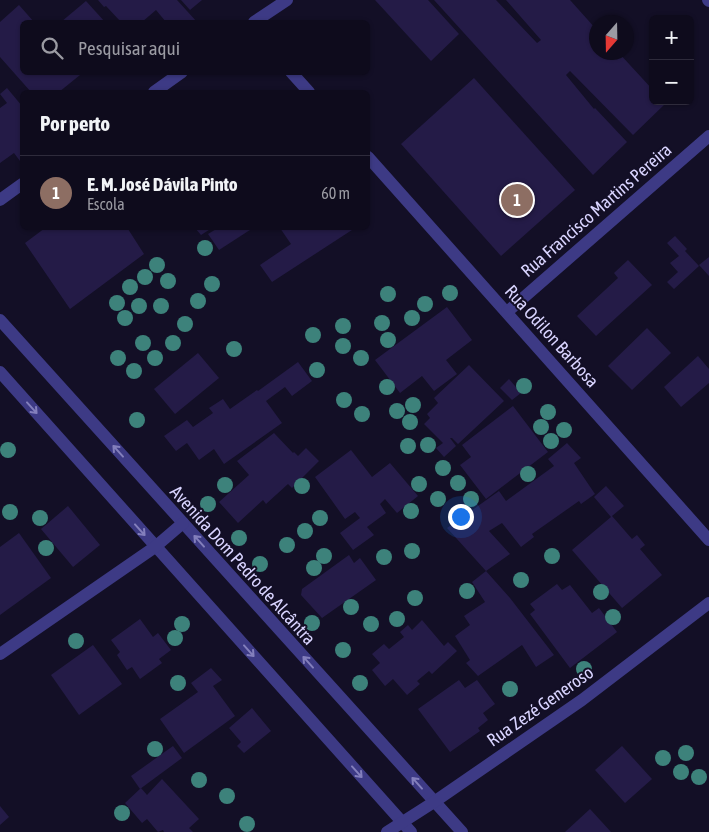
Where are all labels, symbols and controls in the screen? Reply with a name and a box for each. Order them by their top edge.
north arrow [589,15,634,60]
map controls [649,15,694,105]
button: + [649,15,694,60]
search box [20,20,370,75]
icon: search [38,34,66,62]
text: Pesquisar aqui [78,37,180,59]
button: − [649,60,694,105]
text: Por perto [40,111,110,135]
street label: Rua Francisco Martins Pereira [517,139,675,281]
text: E. M. José Dávila Pinto [87,173,238,195]
pin: 1 [501,181,533,219]
text: 1 [52,184,60,202]
text: 60 m [321,184,350,202]
text: Escola [87,195,125,213]
street label: Rua Odilon Barbosa [501,281,603,391]
one-way arrow [27,402,38,415]
one-way arrow [112,444,123,457]
street label: Avenida Dom Pedro de Alcântra [166,481,320,649]
your location [448,504,474,530]
one-way arrow [134,523,145,536]
one-way arrow [194,535,205,548]
one-way arrow [243,645,254,658]
one-way arrow [302,656,314,669]
street label: Rua Zezé Generoso [483,662,597,750]
one-way arrow [351,766,363,779]
one-way arrow [411,777,423,790]

